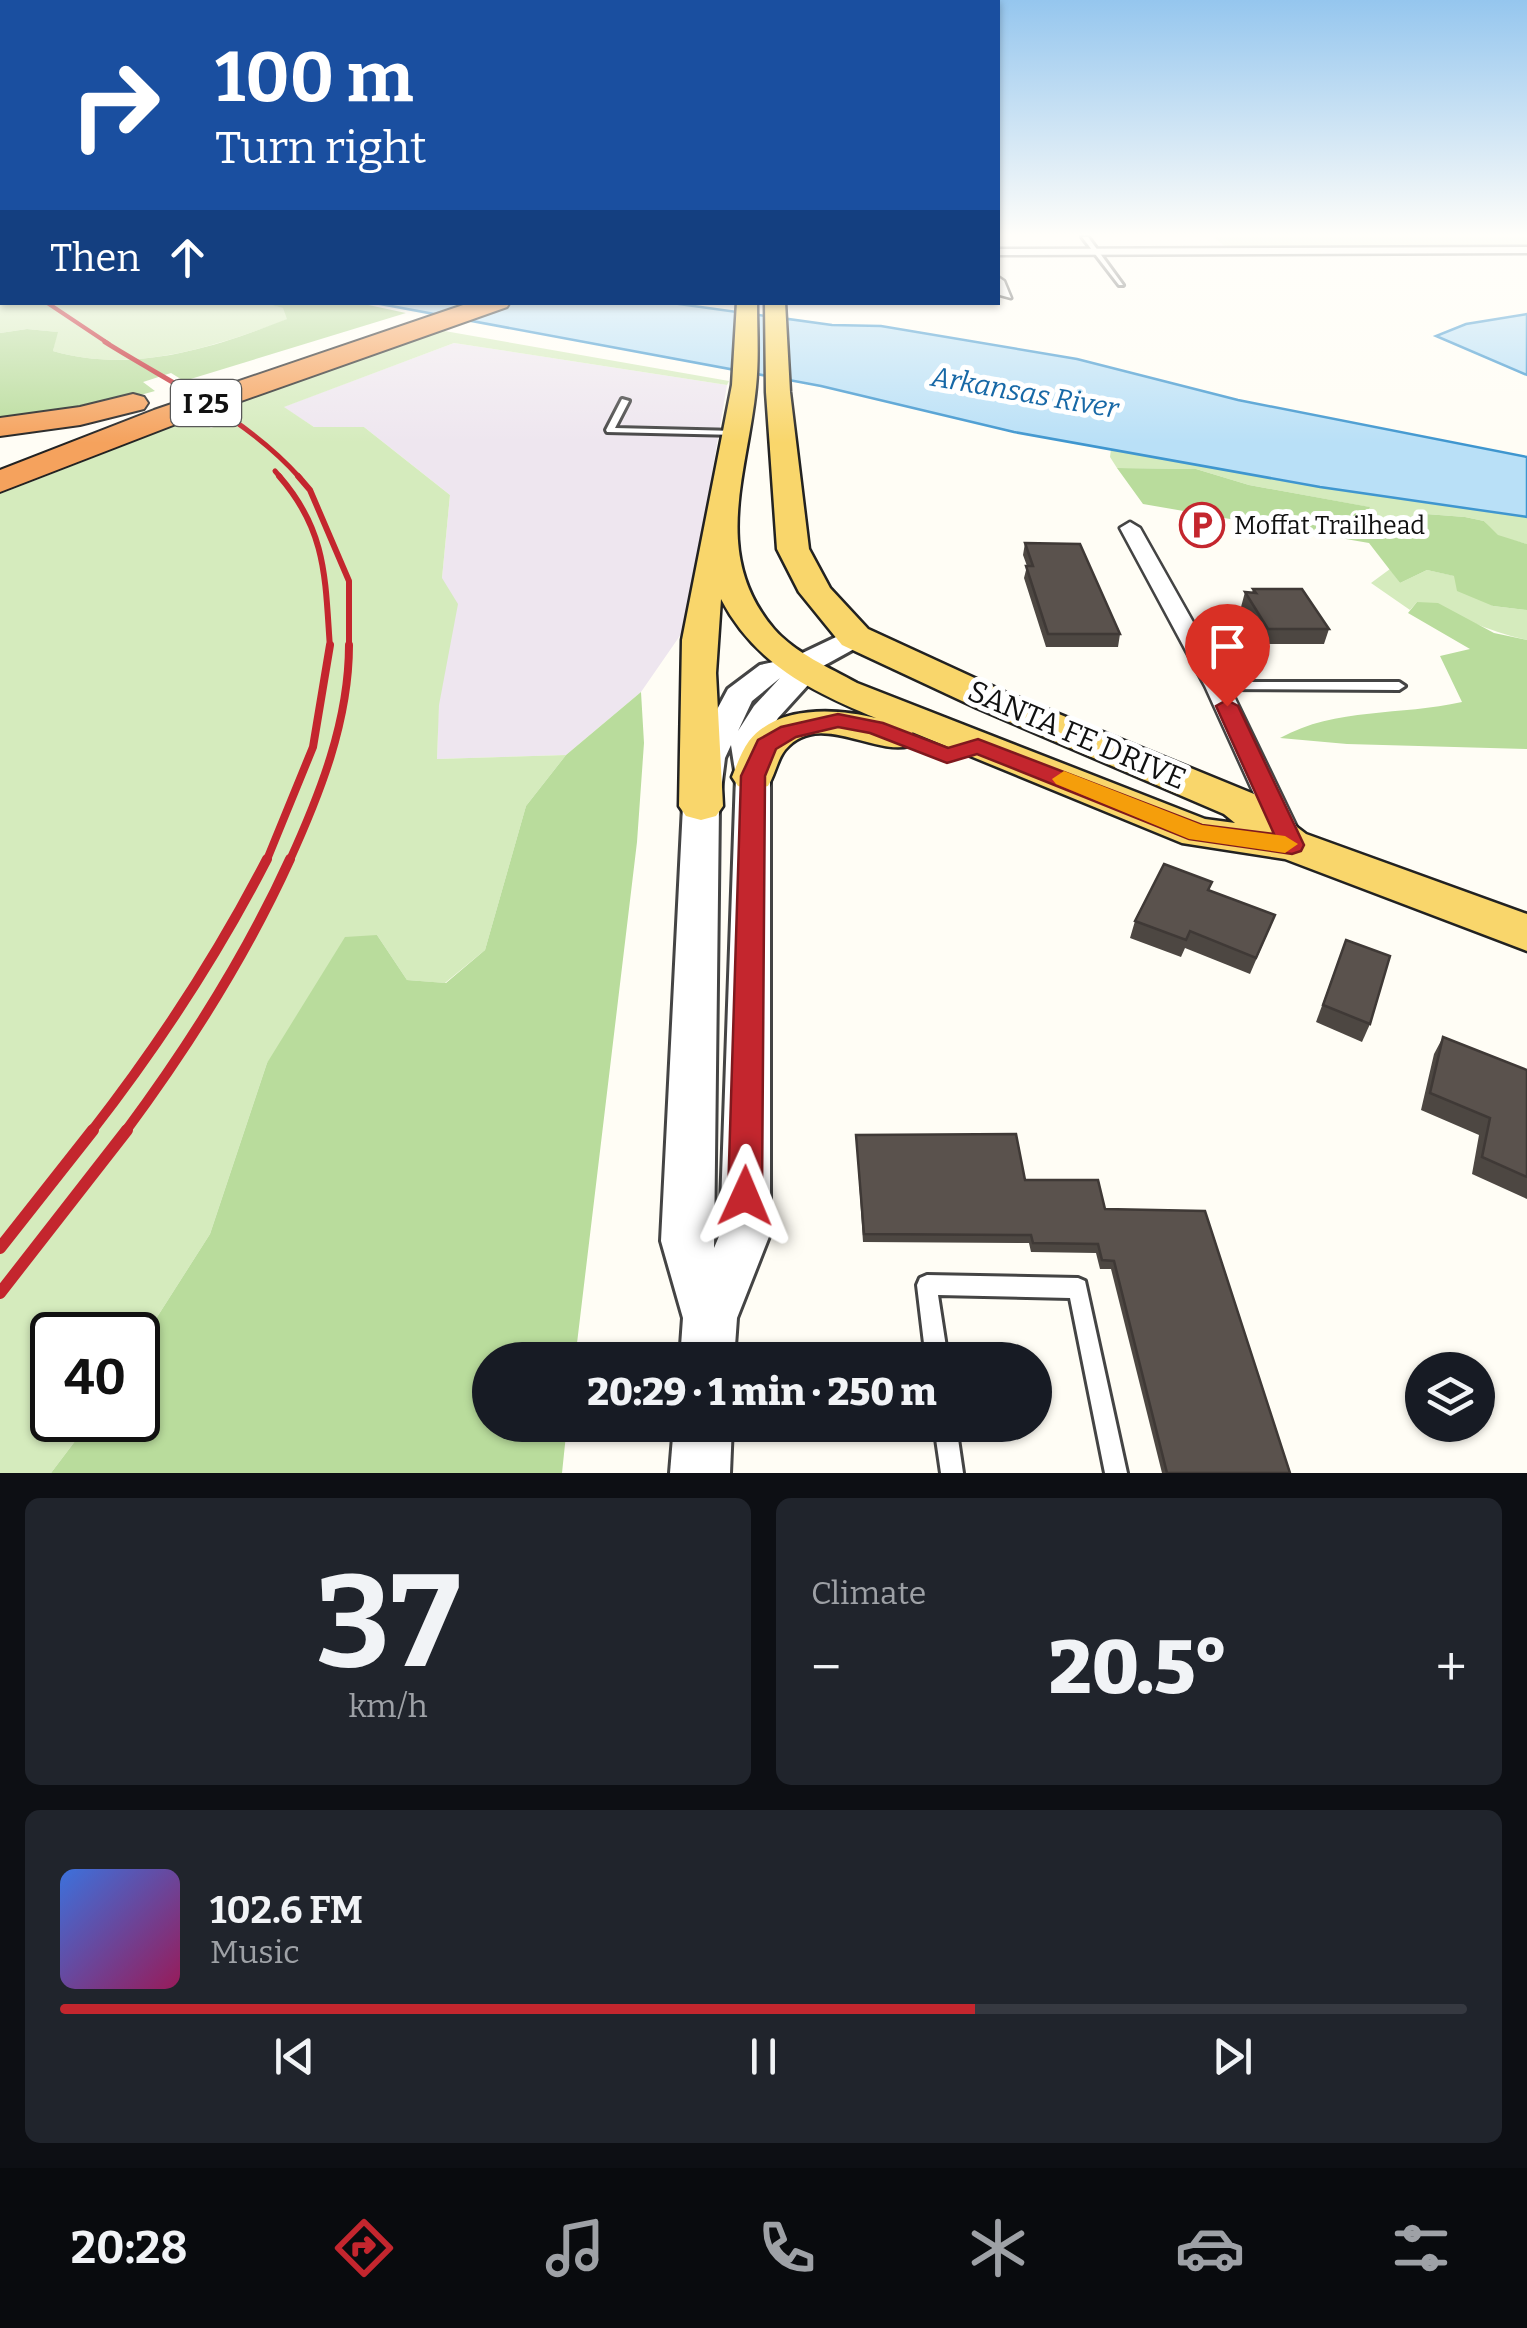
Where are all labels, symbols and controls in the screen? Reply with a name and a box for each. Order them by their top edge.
text: 100 m [215,36,414,120]
icon: right [50,40,180,170]
text: Turn right [215,121,427,175]
icon: ahead [160,230,215,285]
text: Then [50,235,140,281]
water label: Arkansas River [927,359,1123,425]
road number: I 25 [171,380,241,426]
parking icon: Moffat Trailhead [1179,502,1225,548]
place label: Moffat Trailhead [1234,511,1425,541]
pin [1185,604,1270,707]
icon: arrive [1200,619,1255,674]
street label: SANTA FE DRIVE [963,673,1191,797]
position arrow [693,1144,797,1248]
speed limit sign: 40 [30,1312,160,1442]
map controls [1405,1352,1495,1442]
button: layers [1405,1352,1495,1442]
text: 20:29 · 1 min · 250 m [587,1369,937,1415]
text: 37 [316,1544,460,1700]
text: Climate [811,1574,926,1612]
text: 20.5° [1049,1623,1228,1713]
text: − [811,1635,841,1701]
text: + [1436,1635,1467,1701]
text: km/h [348,1687,428,1725]
text: 102.6 FM [210,1887,363,1933]
text: Music [210,1933,300,1971]
icon: previous [267,2029,322,2084]
icon: pause [736,2029,791,2084]
icon: next [1205,2029,1260,2084]
icon: directions [329,2213,399,2283]
icon: music [540,2213,610,2283]
icon: phone [752,2213,822,2283]
icon: climate [963,2213,1033,2283]
icon: car [1175,2213,1245,2283]
icon: filters [1386,2213,1456,2283]
text: 20:28 [71,2221,188,2275]

